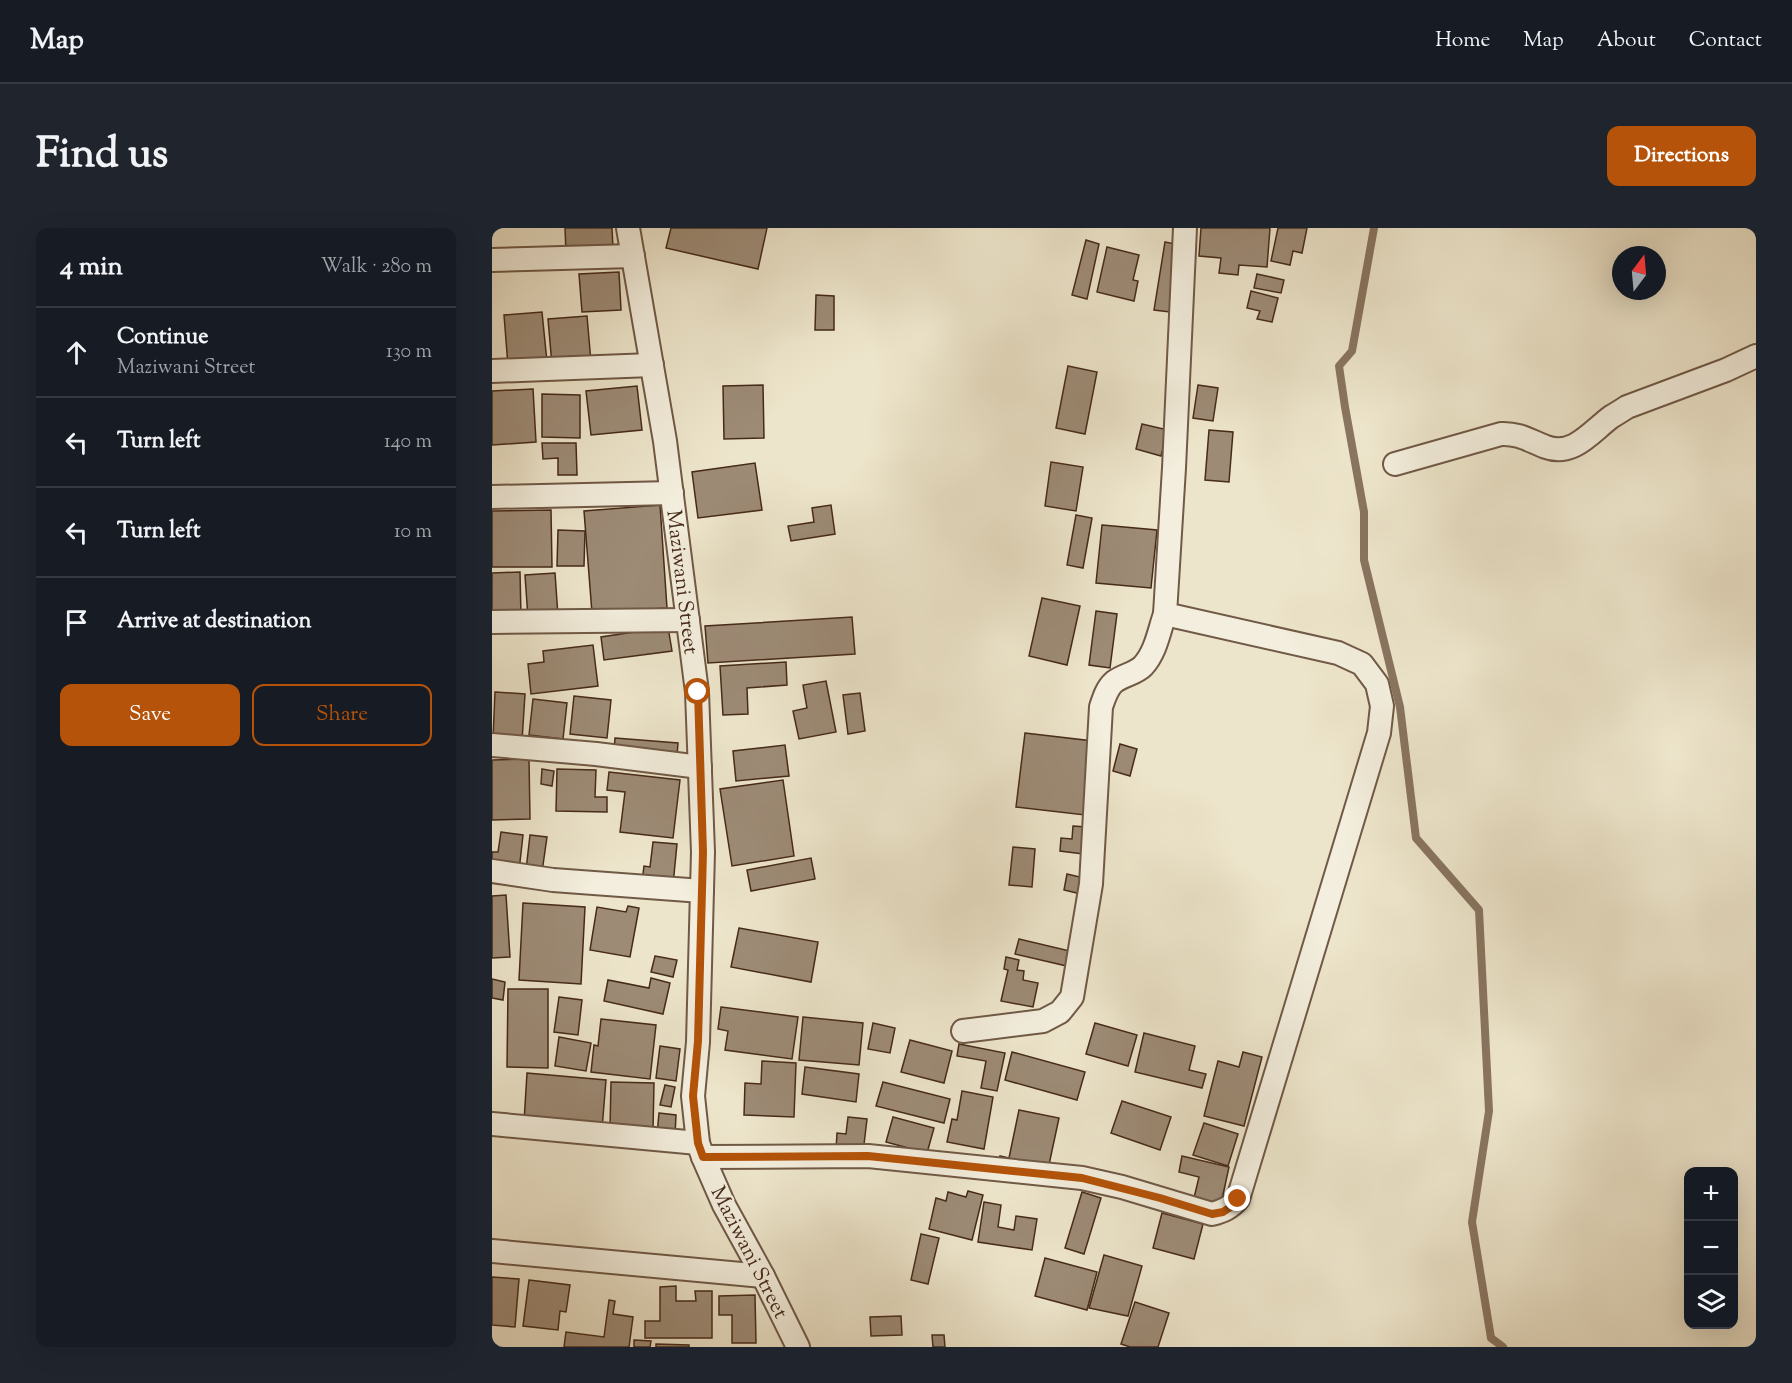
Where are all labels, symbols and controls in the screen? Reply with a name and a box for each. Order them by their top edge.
text: Map [30,21,84,61]
text: Home [1435,26,1490,56]
text: Map [1523,26,1564,56]
text: About [1597,26,1656,56]
text: Contact [1689,26,1762,56]
text: Find us [36,126,168,186]
button: Directions [1607,126,1756,186]
north arrow [1612,246,1666,300]
text: 4 min [60,249,123,286]
text: Walk · 280 m [321,253,432,282]
text: Continue [117,322,208,354]
icon: ahead [60,336,93,369]
text: 130 m [386,338,432,367]
text: Maziwani Street [117,354,255,383]
icon: left [60,426,93,459]
text: Turn left [117,426,200,458]
text: 140 m [384,428,432,457]
street label: Maziwani Street [657,508,705,656]
icon: left [60,516,93,549]
text: Turn left [117,516,200,548]
text: 10 m [394,518,432,547]
icon: arrive [60,606,93,639]
text: Arrive at destination [117,606,312,638]
route start [684,678,710,704]
button: Save [60,684,240,746]
button: Share [252,684,432,746]
map controls [1684,1167,1738,1329]
button: + [1684,1167,1738,1221]
street label: Maziwani Street [702,1181,795,1324]
route end [1224,1185,1250,1211]
button: − [1684,1221,1738,1275]
button: layers [1684,1275,1738,1329]

